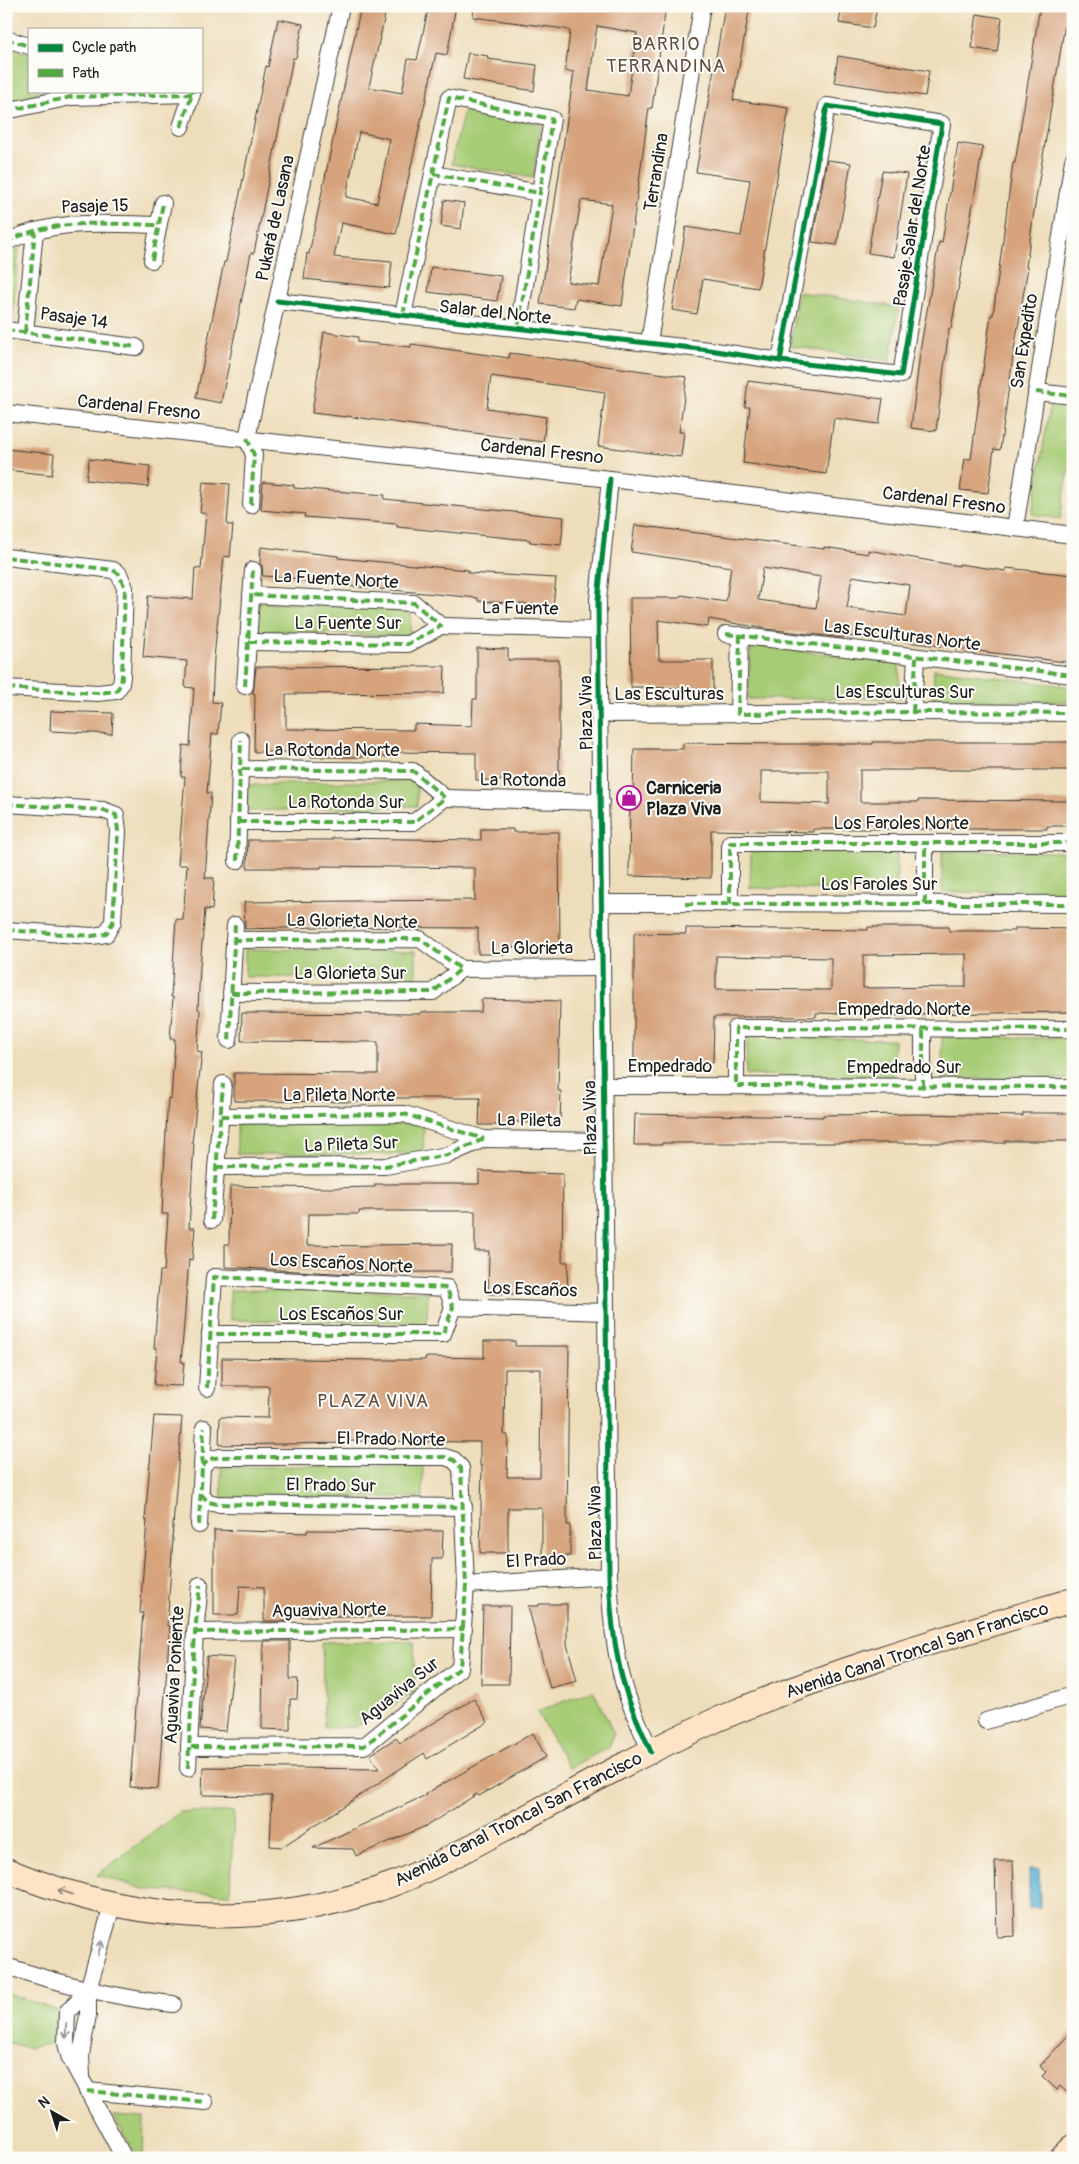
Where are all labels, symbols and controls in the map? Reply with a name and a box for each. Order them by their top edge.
legend [28,28,202,92]
district label: BARRIO TERRANDINA [606,32,726,78]
text: Cycle path [72,38,136,57]
text: Path [72,64,99,83]
street label: Terrandina [639,131,674,213]
street label: Pasaje Salar del Norte [888,144,937,308]
street label: Pukará de Lasana [251,153,300,283]
street label: Pasaje 15 [61,194,129,219]
street label: San Expedito [1006,291,1043,390]
street label: Salar del Norte [438,295,552,330]
street label: Pasaje 14 [38,302,110,335]
street label: Cardenal Fresno [76,390,202,425]
street label: Cardenal Fresno [479,434,605,469]
street label: Cardenal Fresno [881,482,1007,519]
street label: La Fuente Norte [273,565,399,594]
street label: La Fuente [481,596,559,621]
street label: La Fuente Sur [295,612,402,635]
street label: Las Esculturas Norte [822,614,982,657]
street label: Plaza Viva [574,675,599,751]
street label: Las Esculturas Sur [835,681,975,704]
street label: Las Esculturas [614,683,724,706]
street label: La Rotonda Norte [265,739,400,762]
street label: La Rotonda [479,768,567,793]
place label: Carniceria Plaza Viva [646,777,722,821]
shop icon: Carniceria Plaza Viva [616,785,642,811]
street label: La Rotonda Sur [288,791,405,814]
street label: Los Faroles Norte [833,812,969,835]
street label: Los Faroles Sur [821,873,938,896]
street label: La Glorieta Norte [287,909,418,934]
street label: La Glorieta [491,937,573,960]
street label: La Glorieta Sur [294,962,407,985]
street label: Empedrado Norte [838,998,971,1021]
street label: Empedrado [628,1055,713,1078]
street label: Empedrado Sur [847,1056,962,1079]
street label: Plaza Viva [578,1080,603,1156]
street label: La Pileta Norte [283,1084,395,1107]
street label: La Pileta [497,1108,561,1133]
street label: La Pileta Sur [304,1131,399,1158]
street label: Los Escaños Norte [269,1248,413,1279]
street label: Los Escaños [482,1276,578,1303]
street label: Los Escaños Sur [279,1303,404,1326]
district label: PLAZA VIVA [317,1389,429,1413]
street label: El Prado Norte [337,1427,445,1452]
street label: El Prado Sur [286,1473,377,1498]
street label: Plaza Viva [583,1485,608,1561]
street label: El Prado [505,1547,567,1574]
street label: Avenida Canal Troncal San Francisco [783,1597,1052,1704]
street label: Aguaviva Norte [271,1598,387,1623]
street label: Aguaviva Poniente [159,1605,190,1744]
street label: Aguaviva Sur [355,1652,444,1731]
street label: Avenida Canal Troncal San Francisco [390,1747,646,1892]
one-way arrow [57,1887,73,1897]
one-way arrow [96,1940,105,1956]
one-way arrow [61,2022,71,2038]
north arrow [28,2086,78,2136]
text: N [35,2093,53,2112]

